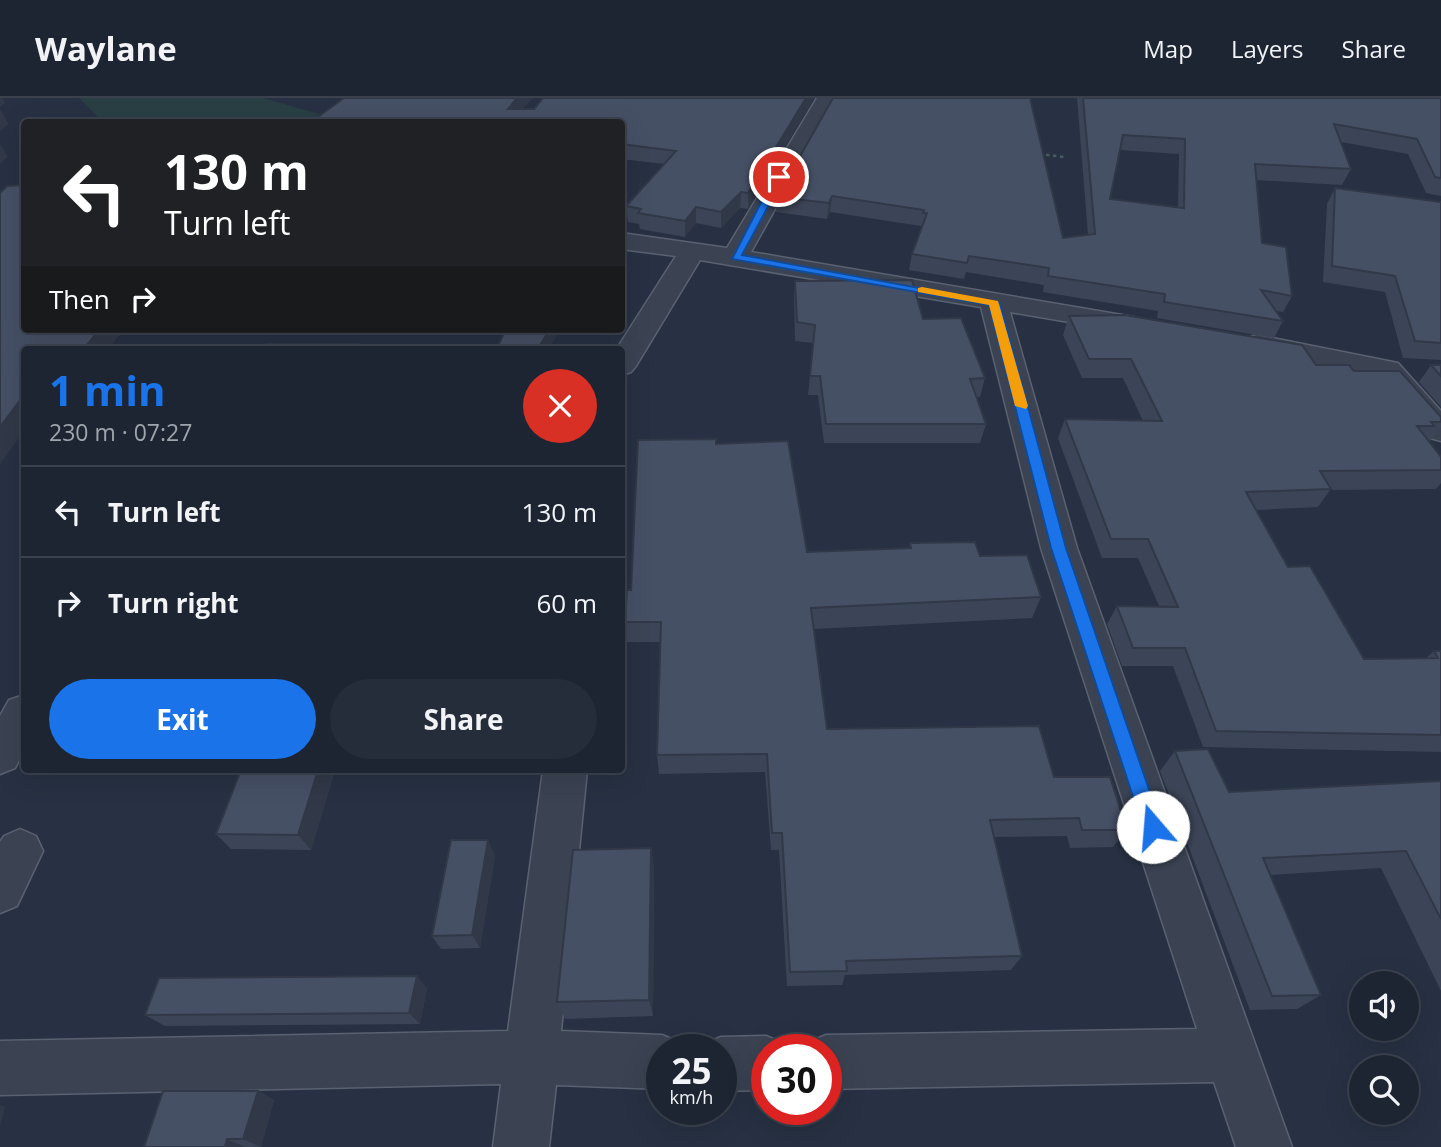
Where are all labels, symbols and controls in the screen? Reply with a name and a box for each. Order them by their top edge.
text: Waylane [35,26,177,71]
text: Map [1143,32,1193,65]
text: Layers [1231,32,1304,65]
text: Share [1342,32,1406,65]
text: 130 m [164,138,309,204]
icon: left [49,147,140,238]
pin [749,147,809,207]
icon: arrive [760,158,798,196]
text: Turn left [164,201,290,244]
icon: right [124,280,162,318]
text: Then [49,281,110,317]
text: 1 min [49,361,166,418]
button: close [523,369,597,443]
text: 230 m · 07:27 [49,416,192,448]
icon: left [49,493,87,531]
text: Turn left [108,494,220,530]
text: 130 m [522,494,597,530]
icon: right [49,584,87,622]
text: Turn right [108,585,239,621]
text: 60 m [536,585,597,621]
button: Exit [49,679,316,759]
button: Share [330,679,597,759]
position arrow [1116,790,1190,864]
map controls [1349,971,1419,1125]
button: sound [1349,971,1419,1041]
speed limit sign: 30 [751,1034,842,1125]
text: 25 [671,1047,712,1094]
button: search [1349,1055,1419,1125]
text: km/h [670,1085,713,1109]

